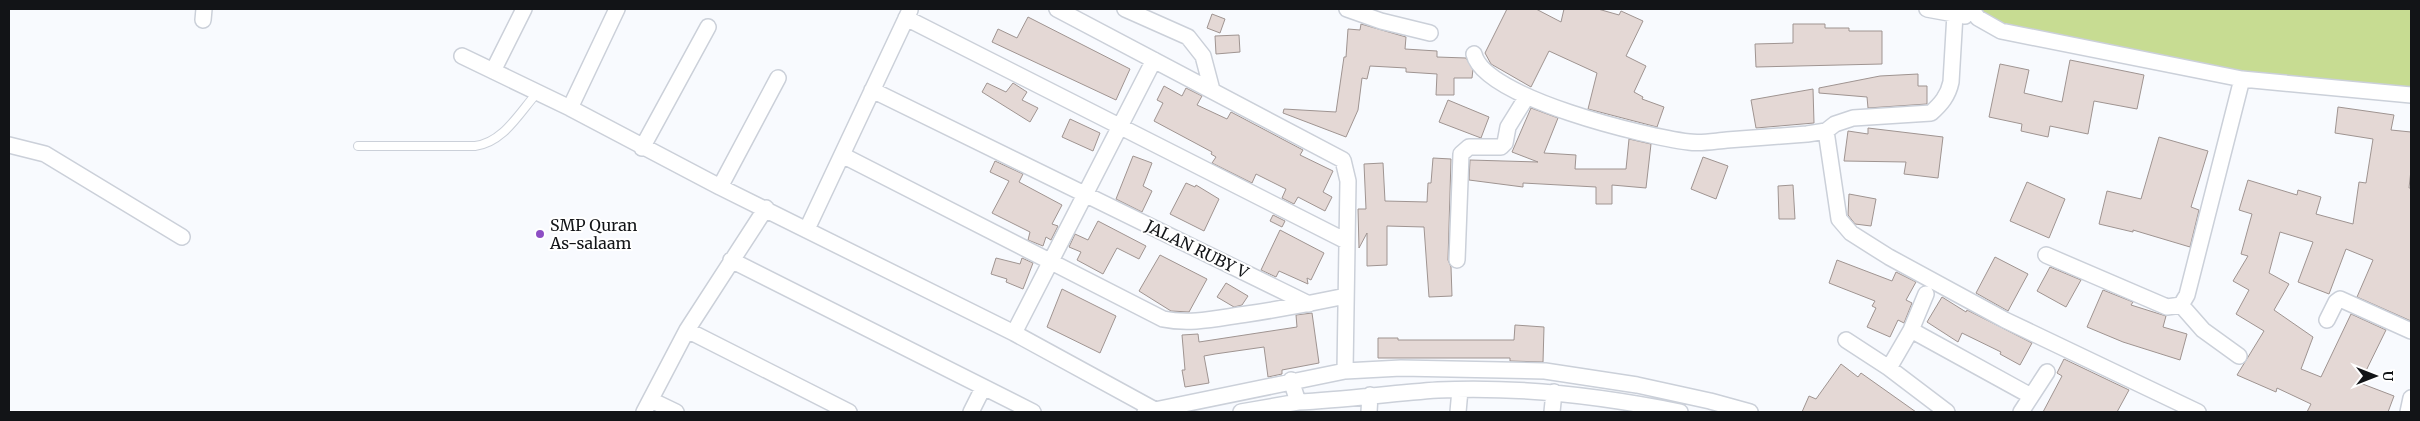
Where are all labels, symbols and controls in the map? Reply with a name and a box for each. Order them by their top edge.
place label: SMP Quran As-salaam [549,215,638,253]
street label: JALAN RUBY V [1141,215,1252,283]
marker: SMP Quran As-salaam [534,228,546,240]
north arrow [2350,351,2400,401]
text: U [2379,371,2397,382]

